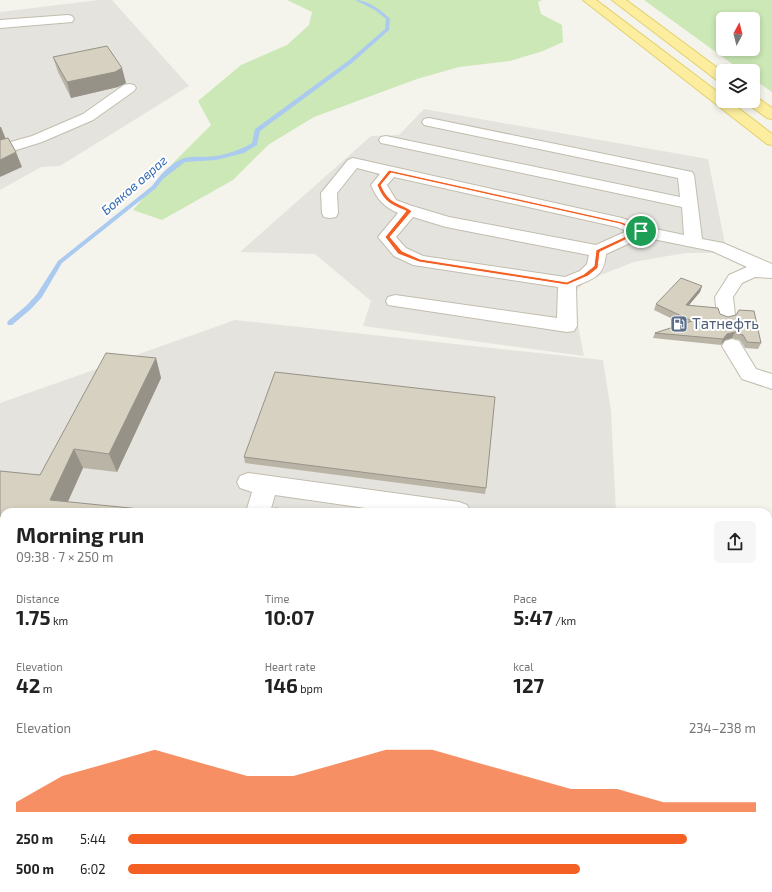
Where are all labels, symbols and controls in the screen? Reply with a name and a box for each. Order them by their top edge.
north arrow [716,12,760,56]
map controls [716,12,760,108]
button: layers [716,64,760,108]
water label: Бояков овраг [98,152,171,218]
pin [624,214,658,248]
icon: arrive [630,220,652,242]
fuel station icon: Татнефть [669,314,689,334]
place label: Татнефть [692,314,759,332]
text: Morning run [16,521,144,547]
button: share [714,521,756,563]
text: 09:38 · 7 × 250 m [16,549,113,565]
text: Distance [16,592,59,605]
text: Time [265,592,289,605]
text: Pace [513,592,537,605]
text: 1.75 [16,605,50,629]
text: 10:07 [265,605,314,629]
text: 5:47 [513,605,553,629]
text: km [50,614,68,627]
text: /km [553,614,576,627]
text: Elevation [16,660,63,673]
text: Heart rate [265,660,316,673]
text: kcal [513,660,533,673]
text: 42 [16,673,40,697]
text: 146 [265,673,298,697]
text: 127 [513,673,544,697]
text: m [40,682,52,695]
text: bpm [298,682,323,695]
text: Elevation [16,720,71,736]
text: 234–238 m [689,720,756,736]
text: 250 m [16,831,53,847]
text: 5:44 [80,831,106,847]
text: 500 m [16,861,54,877]
text: 6:02 [80,861,106,877]

